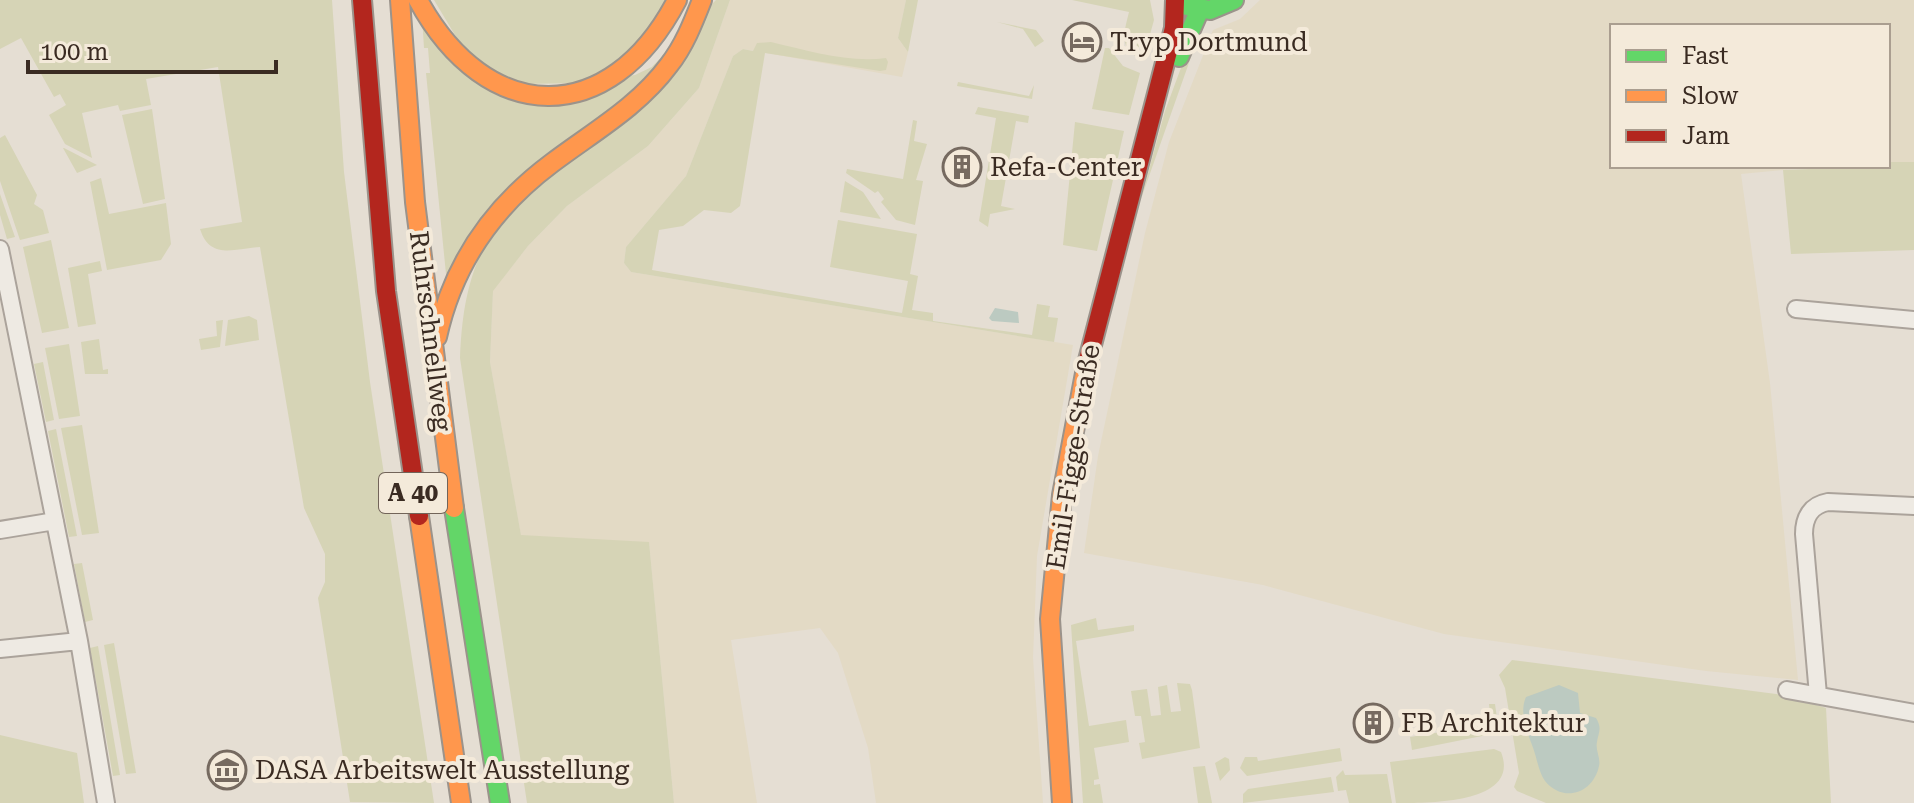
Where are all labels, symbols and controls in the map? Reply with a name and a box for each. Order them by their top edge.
hotel icon: Tryp Dortmund [1061,21,1103,63]
scale bar [28,24,276,74]
legend [1610,24,1890,168]
place label: Tryp Dortmund [1110,27,1308,57]
text: 100 m [40,38,108,66]
text: Fast [1682,42,1729,70]
text: Slow [1682,82,1739,110]
text: Jam [1682,122,1730,150]
building icon: Refa-Center [941,146,983,188]
place label: Refa-Center [990,152,1142,182]
street label: Ruhrschnellweg [404,229,458,433]
street label: Emil-Figge-Straße [1040,342,1106,572]
road number: A 40 [379,473,447,513]
building icon: FB Architektur [1352,702,1394,744]
place label: FB Architektur [1401,708,1586,738]
museum icon: DASA Arbeitswelt Ausstellung [206,749,248,791]
place label: DASA Arbeitswelt Ausstellung [255,755,630,785]

